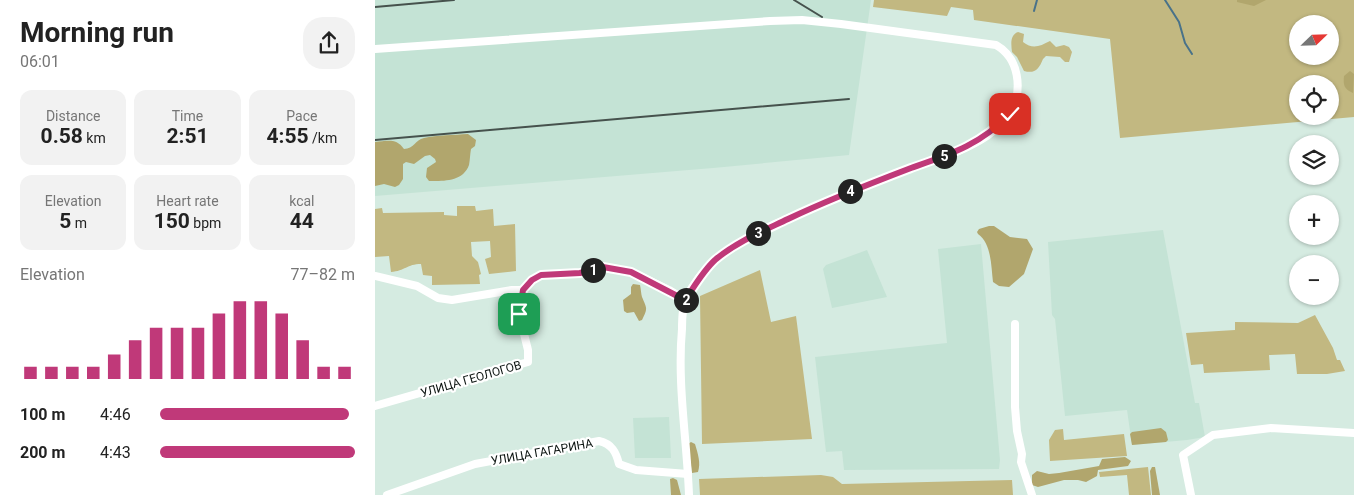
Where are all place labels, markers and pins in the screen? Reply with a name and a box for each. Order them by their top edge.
pin [989,93,1031,135]
pin: 5 [931,144,957,168]
pin: 4 [837,178,863,204]
pin: 3 [745,220,771,246]
pin: 1 [581,258,605,282]
pin: 2 [673,288,699,312]
pin [498,293,540,335]

